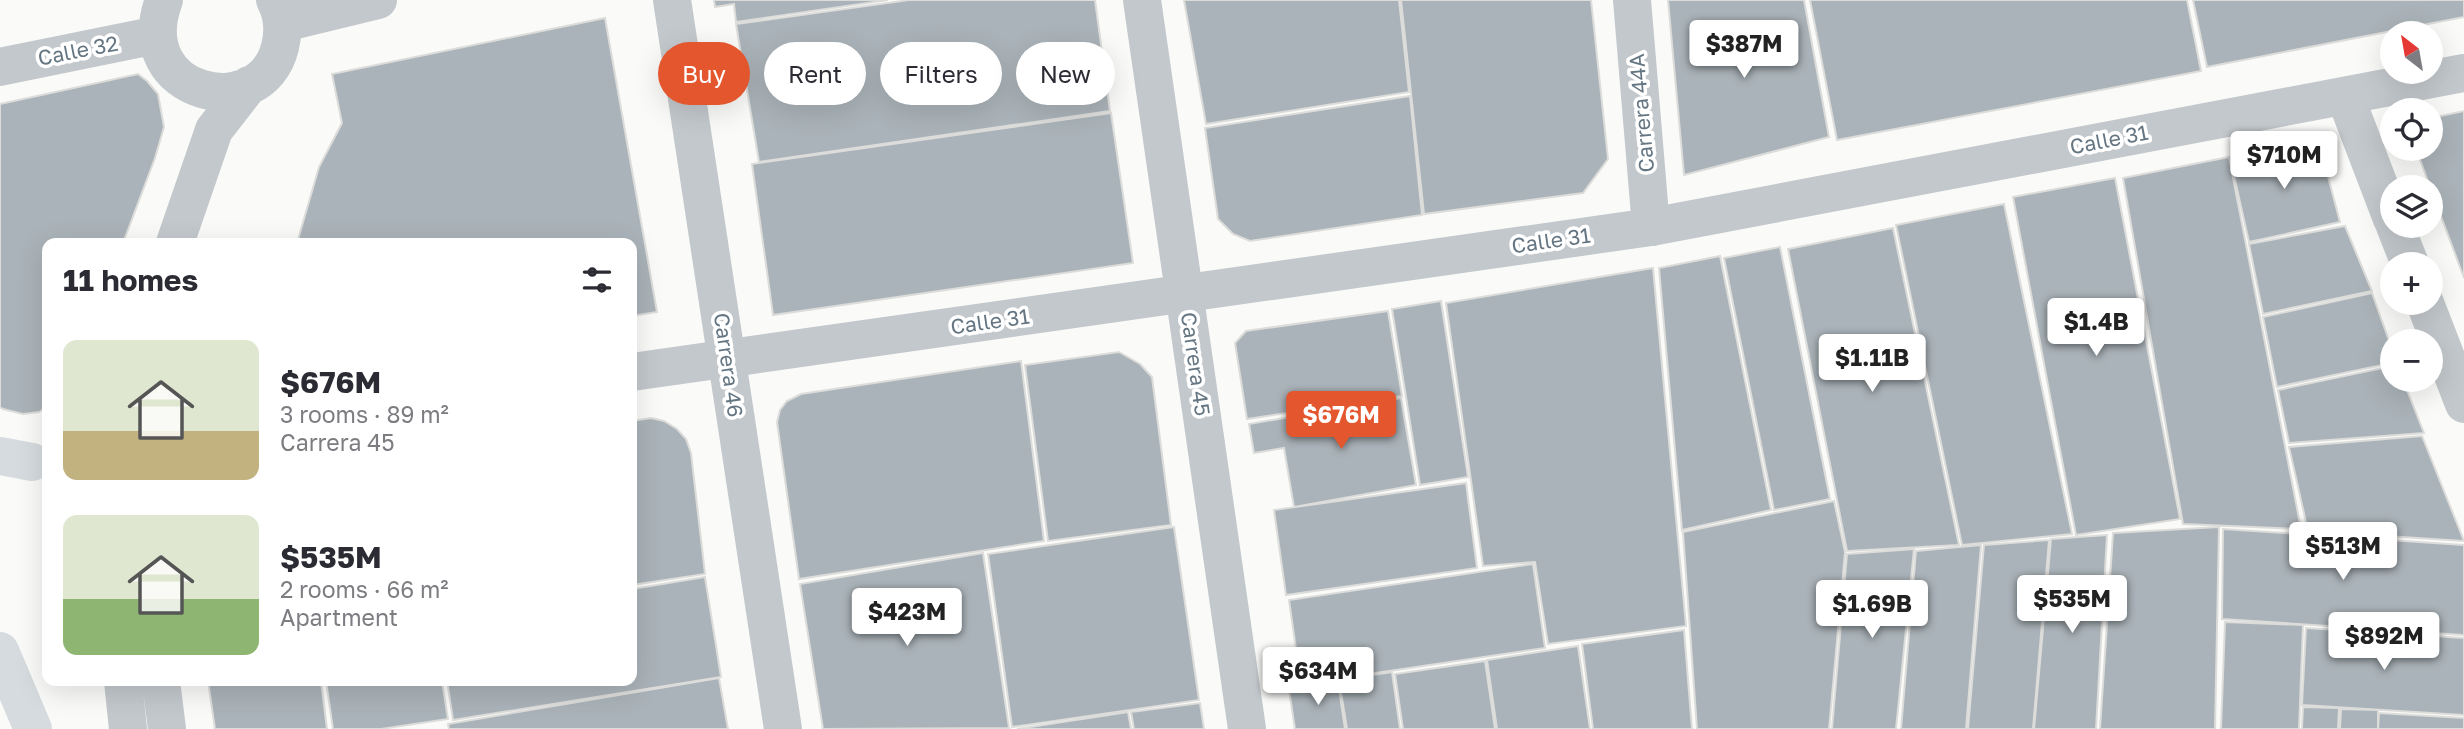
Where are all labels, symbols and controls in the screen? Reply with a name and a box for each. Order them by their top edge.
pin: $387M [1695,20,1793,80]
north arrow [2380,21,2443,84]
map controls [2380,21,2443,392]
text: $387M [1705,29,1783,57]
street label: Calle 32 [35,30,120,71]
chip: Buy [658,42,750,105]
chip: Rent [764,42,866,105]
chip: Filters [880,42,1002,105]
chip: New [1016,42,1115,105]
street label: Carrera 44A [1623,53,1659,174]
button: locate [2380,98,2443,161]
street label: Calle 31 [2067,119,2150,159]
pin: $710M [2235,132,2333,191]
text: $710M [2246,140,2322,168]
button: layers [2380,175,2443,238]
street label: Calle 31 [1510,222,1592,258]
button: + [2380,252,2443,315]
icon: filters [578,261,616,299]
text: 11 homes [63,262,198,298]
pin: $1.4B [2047,298,2145,358]
street label: Calle 31 [949,303,1031,339]
text: $1.4B [2063,307,2129,335]
street label: Carrera 45 [1176,310,1216,417]
street label: Carrera 46 [709,311,749,419]
button: − [2380,329,2443,392]
pin: $1.11B [1815,334,1929,394]
text: $1.11B [1835,343,1909,371]
text: $676M [280,364,381,400]
icon: home [119,368,203,452]
pin: $676M [1292,392,1390,451]
text: 3 rooms · 89 m² [280,400,449,428]
text: $676M [1302,400,1380,428]
text: Carrera 45 [280,428,395,456]
pin: $513M [2294,522,2392,582]
text: $513M [2305,531,2381,559]
text: $535M [280,539,382,575]
icon: home [119,543,203,627]
text: 2 rooms · 66 m² [280,575,449,603]
pin: $535M [2023,576,2121,635]
pin: $1.69B [1815,580,1929,640]
text: $535M [2033,584,2111,612]
pin: $423M [858,588,956,648]
text: $1.69B [1832,589,1912,617]
text: $423M [868,597,946,625]
text: Apartment [280,603,398,631]
pin: $892M [2335,612,2433,672]
text: $892M [2344,621,2424,649]
pin: $634M [1269,648,1367,707]
text: $634M [1279,656,1357,684]

